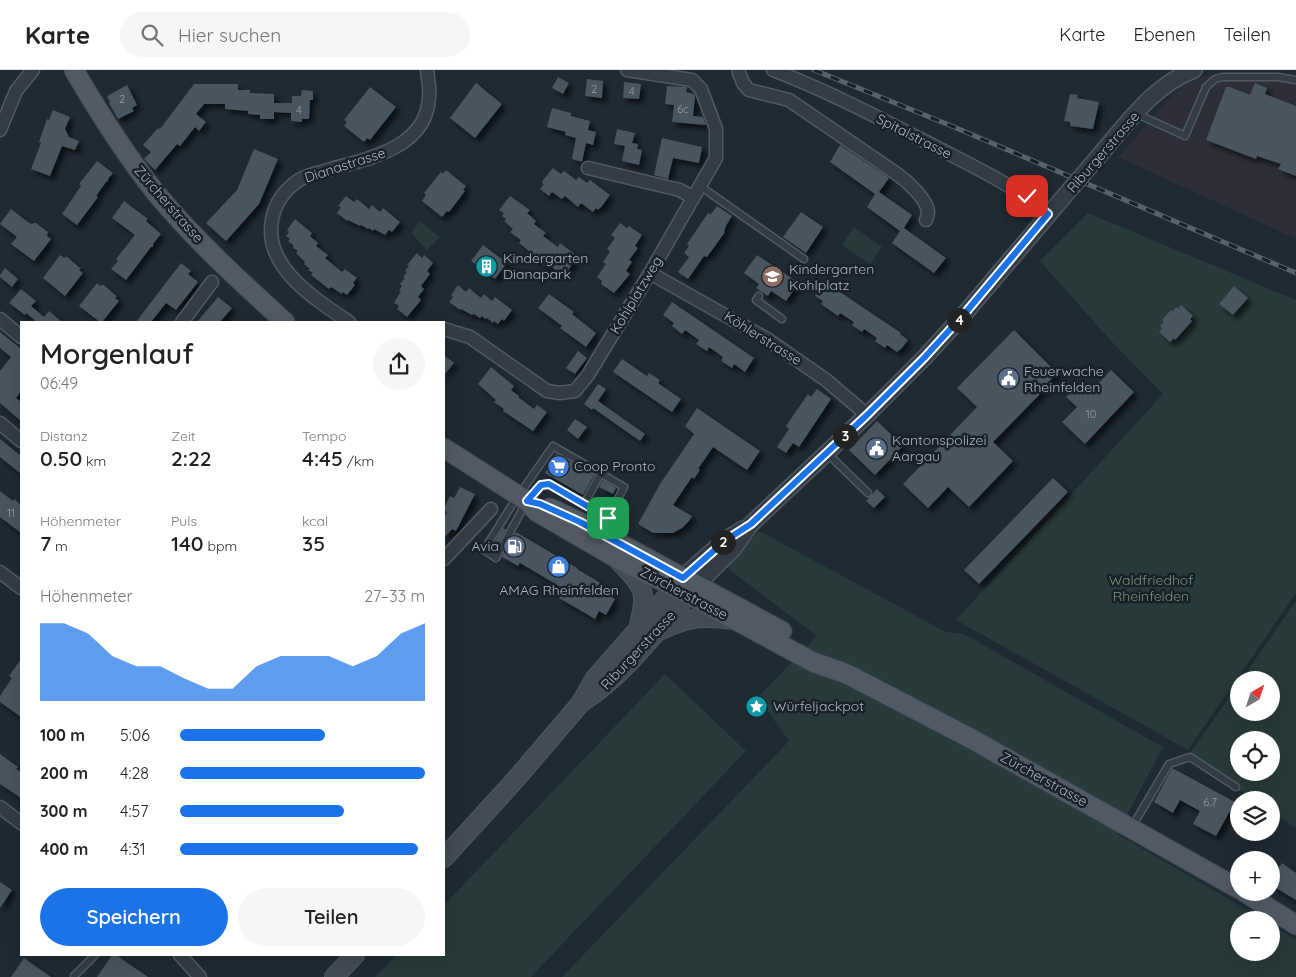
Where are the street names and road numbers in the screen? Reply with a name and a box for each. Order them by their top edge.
street label: Riburgerstrasse [1063,108,1143,196]
street label: Spitalstrasse [873,109,955,163]
street label: Dianastrasse [302,143,388,187]
street label: Zürcherstrasse [131,162,208,246]
street label: Kohlplatzweg [606,253,666,337]
street label: Köhlerstrasse [721,307,805,369]
street label: Zürcherstrasse [637,562,731,624]
street label: Riburgerstrasse [597,607,679,693]
street label: Zürcherstrasse [997,748,1091,810]

